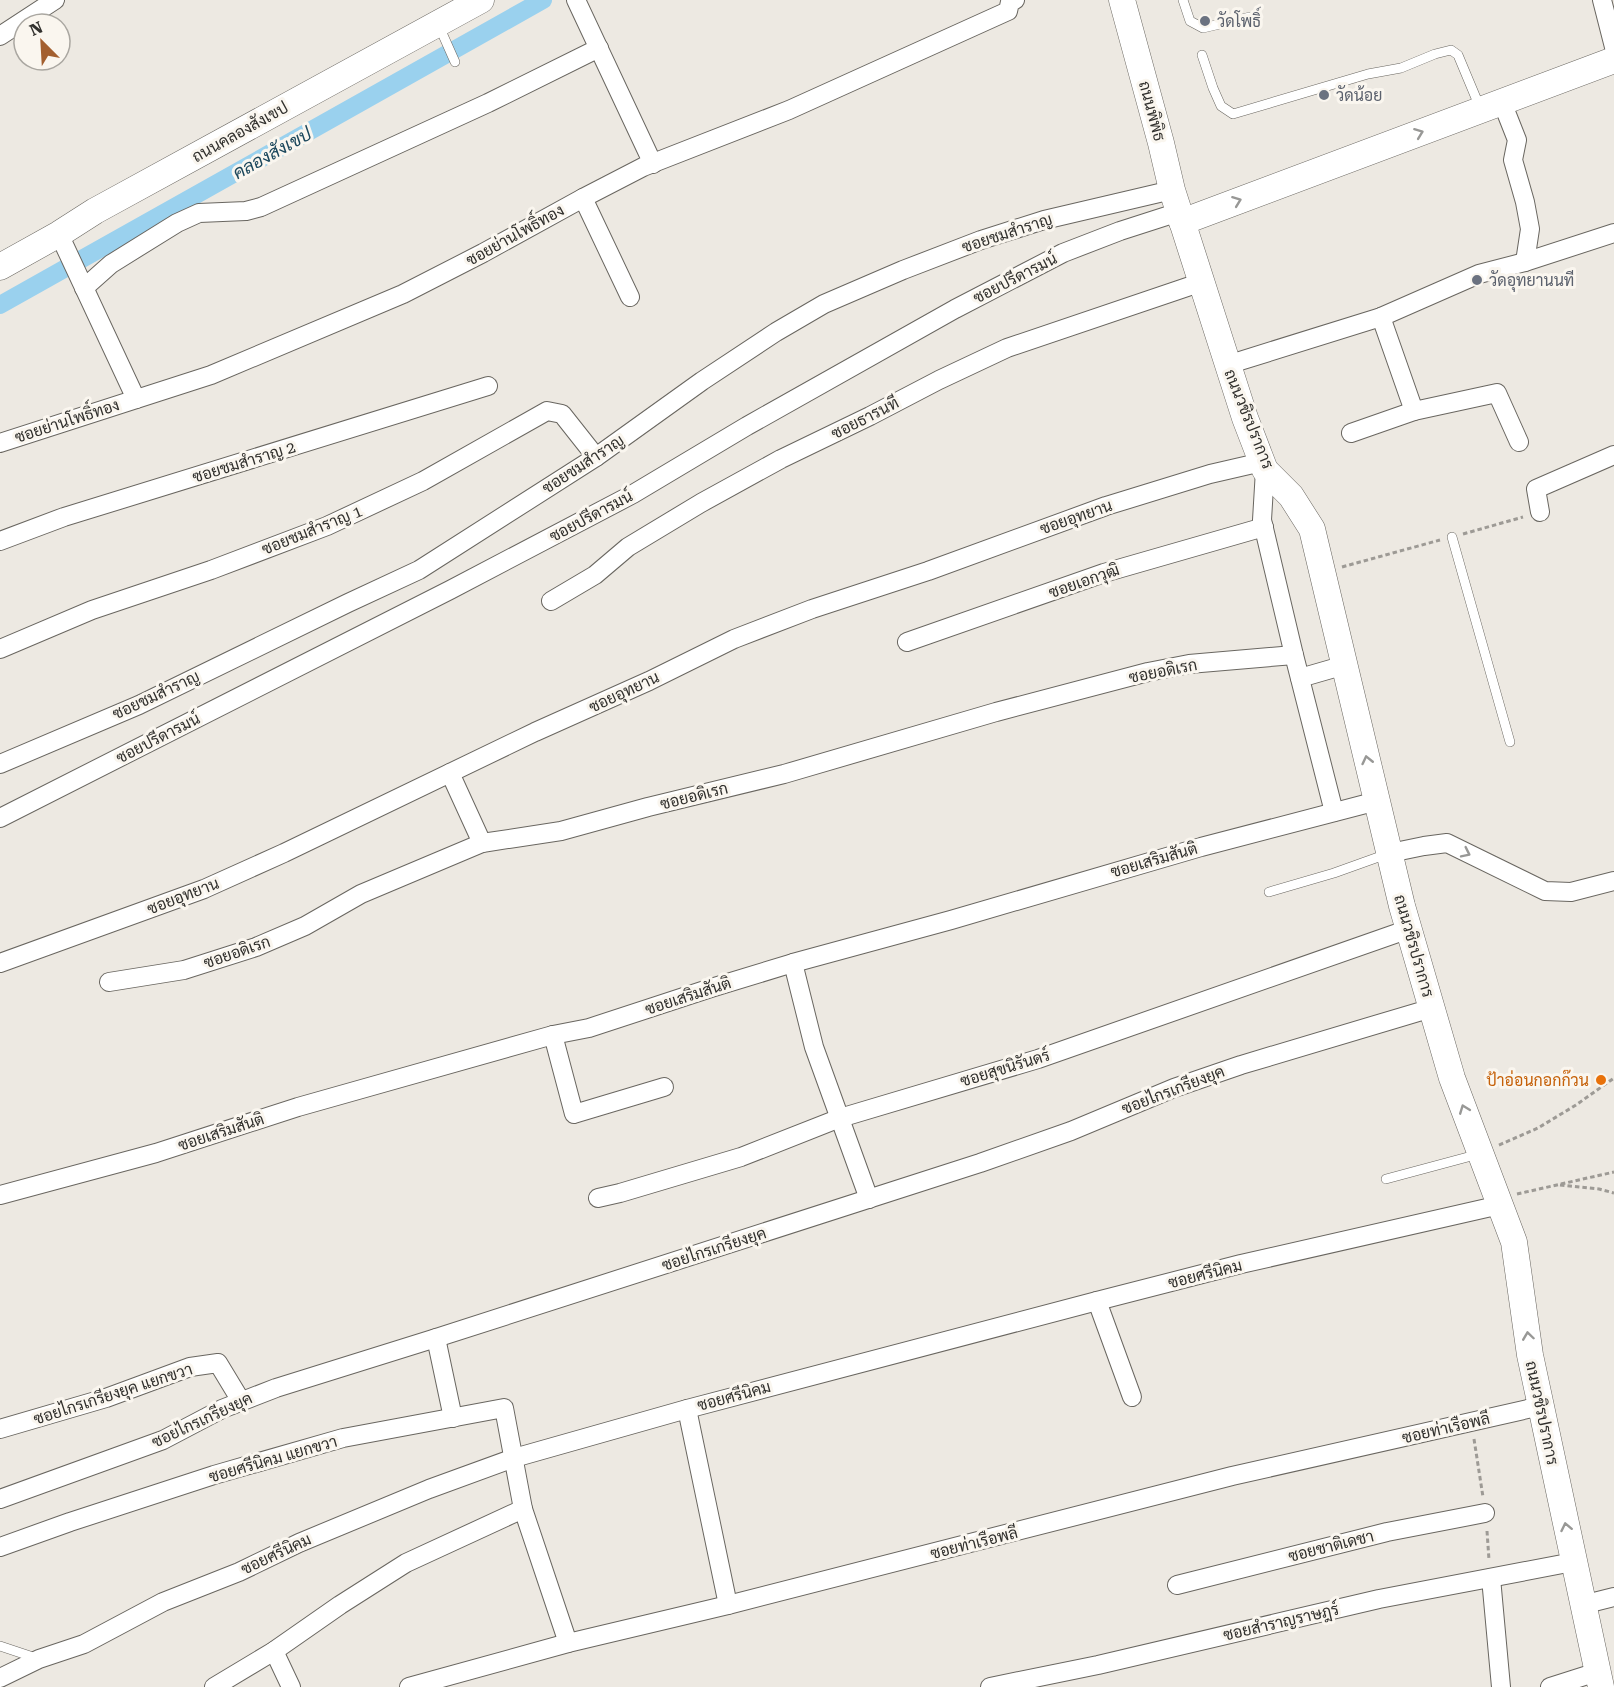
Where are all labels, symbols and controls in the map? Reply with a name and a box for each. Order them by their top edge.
place label: วัดโพธิ์ [1217,6,1261,31]
north arrow [12,12,72,72]
marker: วัดโพธิ์ [1198,14,1212,28]
text: N [27,18,46,40]
street label: ถนนพิพิธ [1135,79,1169,143]
place label: วัดน้อย [1336,85,1382,105]
marker: วัดน้อย [1317,88,1331,102]
street label: ถนนคลองสังเขป [189,98,291,166]
water label: คลองสังเขป [229,123,315,183]
one-way arrow [1413,128,1424,140]
street label: ซอยย่านโพธิ์ทอง [460,196,567,270]
one-way arrow [1231,196,1242,209]
street label: ซอยชมสำราญ [959,209,1055,257]
street label: ซอยปรีดารมน์ [969,246,1060,307]
place label: วัดอุทยานนที [1489,269,1574,292]
marker: วัดอุทยานนที [1470,273,1484,287]
street label: ถนนวชิรปราการ [1220,366,1278,472]
street label: ซอยย่านโพธิ์ทอง [11,390,122,447]
street label: ซอยธารนที [827,391,902,443]
street label: ซอยชมสำราญ [539,431,627,497]
street label: ซอยชมสำราญ 2 [190,437,298,487]
street label: ซอยปรีดารมน์ [545,483,636,546]
street label: ซอยอุทยาน [1037,496,1115,540]
street label: ซอยชมสำราญ 1 [259,501,365,559]
street label: ซอยเอกวุฒิ [1046,560,1122,604]
street label: ซอยอดิเรก [1127,655,1199,687]
street label: ซอยชมสำราญ [110,667,202,723]
street label: ซอยอุทยาน [586,667,663,718]
street label: ซอยปรีดารมน์ [112,706,203,767]
one-way arrow [1362,755,1375,765]
street label: ซอยอดิเรก [658,778,730,814]
street label: ซอยเสริมสันติ [1108,838,1200,881]
one-way arrow [1460,845,1471,857]
street label: ซอยอุทยาน [144,874,222,920]
street label: ถนนวชิรปราการ [1390,892,1438,1000]
street label: ซอยอดิเรก [201,932,273,972]
street label: ซอยเสริมสันติ [642,972,733,1019]
street label: ซอยสุขนิรันดร์ [957,1042,1053,1093]
street label: ซอยไกรเกรียงยุค [1118,1060,1228,1120]
place label: ป้าอ่อนกอกก๊วน [1486,1069,1589,1090]
marker: ป้าอ่อนกอกก๊วน [1594,1073,1608,1087]
one-way arrow [1458,1104,1471,1115]
street label: ซอยเสริมสันติ [175,1108,266,1155]
street label: ซอยไกรเกรียงยุค [659,1221,769,1277]
street label: ซอยศรีนิคม [1166,1254,1244,1292]
one-way arrow [1522,1331,1534,1341]
street label: ซอยไกรเกรียงยุค แยกขวา [31,1357,195,1431]
street label: ถนนวชิรปราการ [1522,1359,1562,1467]
street label: ซอยศรีนิคม [695,1375,773,1415]
street label: ซอยไกรเกรียงยุค [148,1387,256,1453]
street label: ซอยท่าเรือพลี [1400,1407,1492,1447]
street label: ซอยศรีนิคม แยกขวา [206,1430,339,1486]
street label: ซอยท่าเรือพลี [928,1521,1020,1563]
one-way arrow [1560,1522,1573,1532]
street label: ซอยชาติเดชา [1286,1526,1376,1566]
street label: ซอยศรีนิคม [237,1528,314,1579]
street label: ซอยสำราญราษฎร์ [1221,1596,1341,1646]

